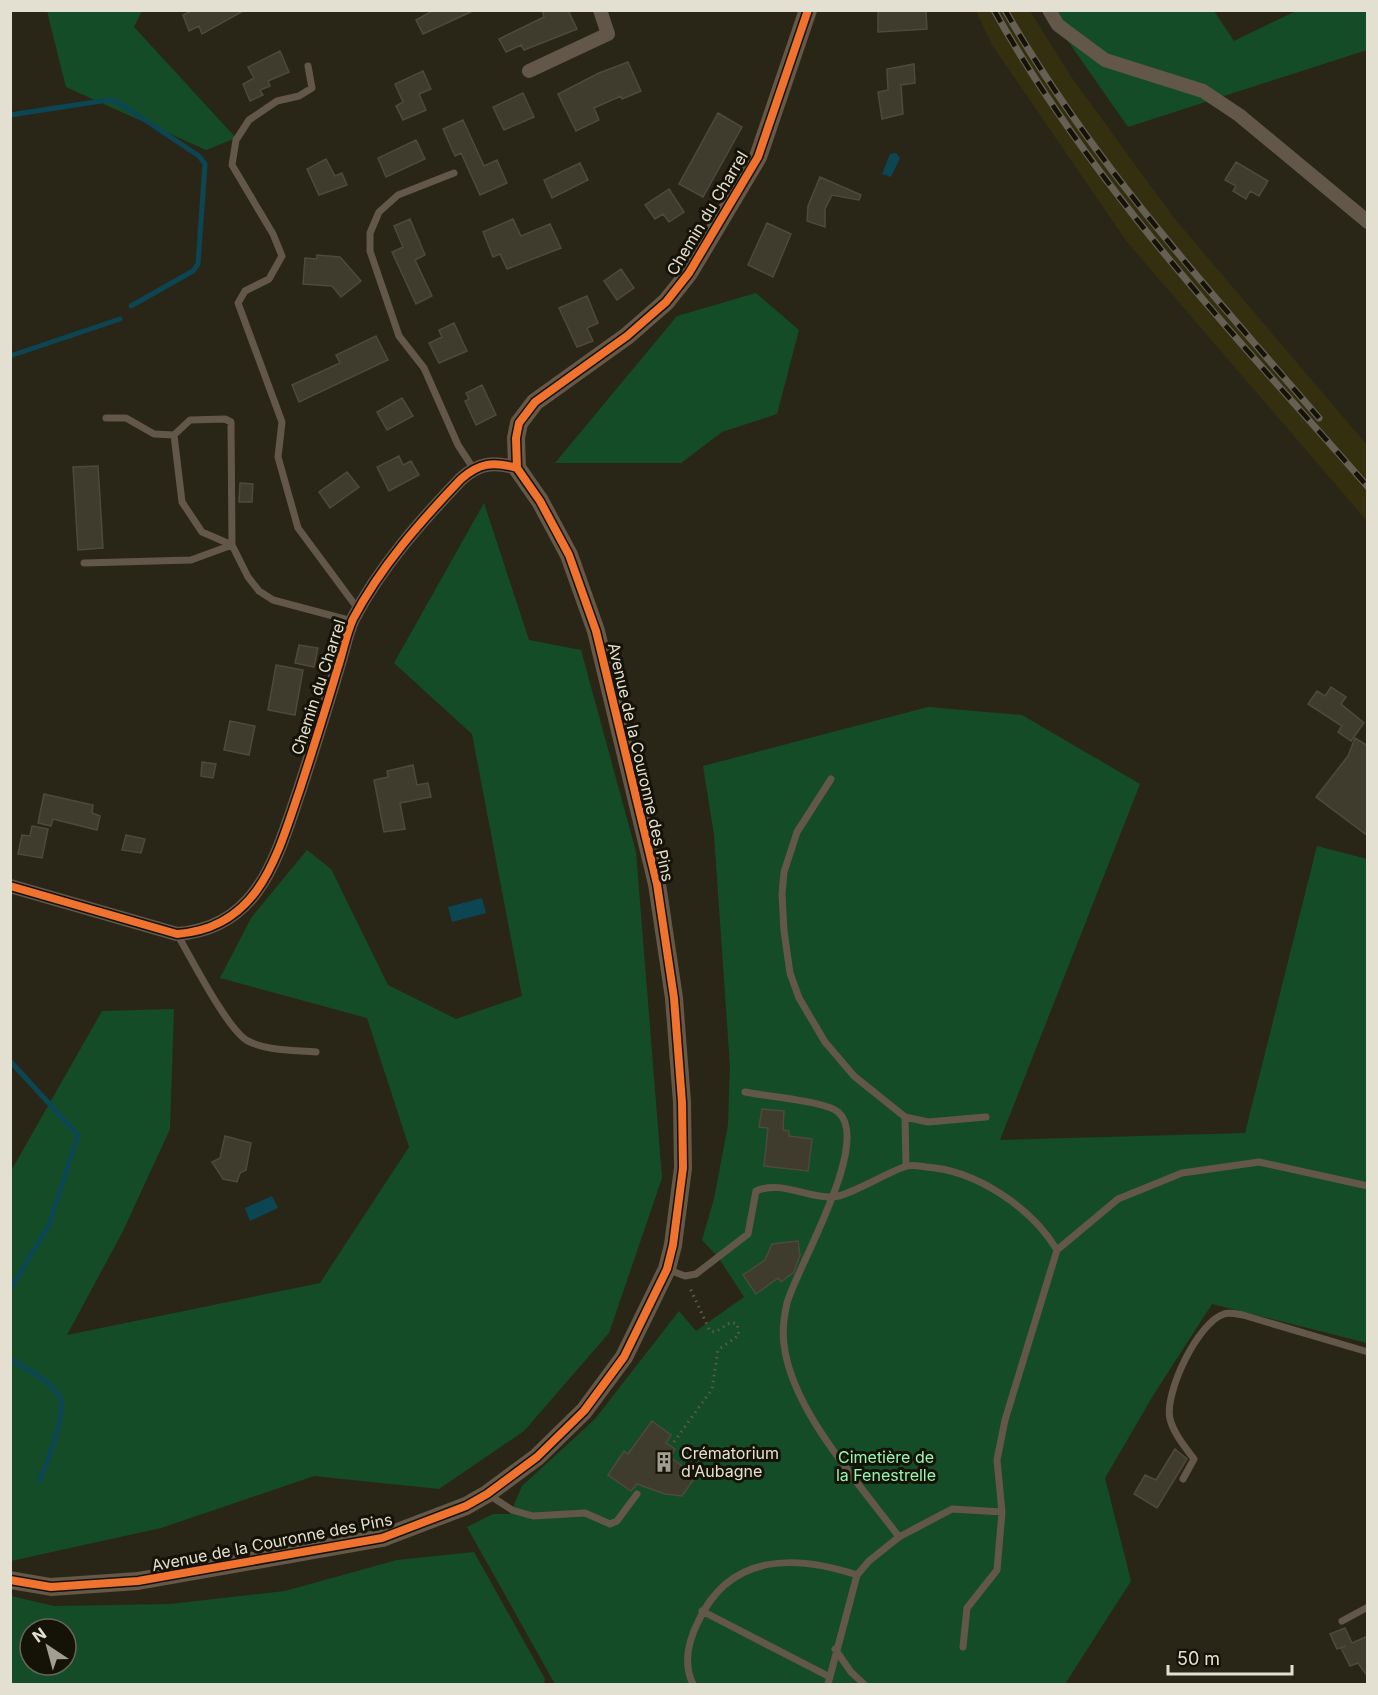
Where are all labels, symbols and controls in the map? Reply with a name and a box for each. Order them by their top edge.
street label: Chemin du Charrel [662,147,752,279]
street label: Chemin du Charrel [287,617,349,757]
street label: Avenue de la Couronne des Pins [604,641,678,883]
place label: Crématorium d'Aubagne [681,1443,779,1481]
park label: Cimetière de la Fenestrelle [836,1447,936,1485]
building icon: Crématorium d'Aubagne [652,1450,676,1474]
street label: Avenue de la Couronne des Pins [150,1509,394,1575]
north arrow [18,1617,78,1677]
text: N [28,1623,50,1647]
scale bar [1168,1638,1292,1676]
text: 50 m [1177,1648,1220,1669]

